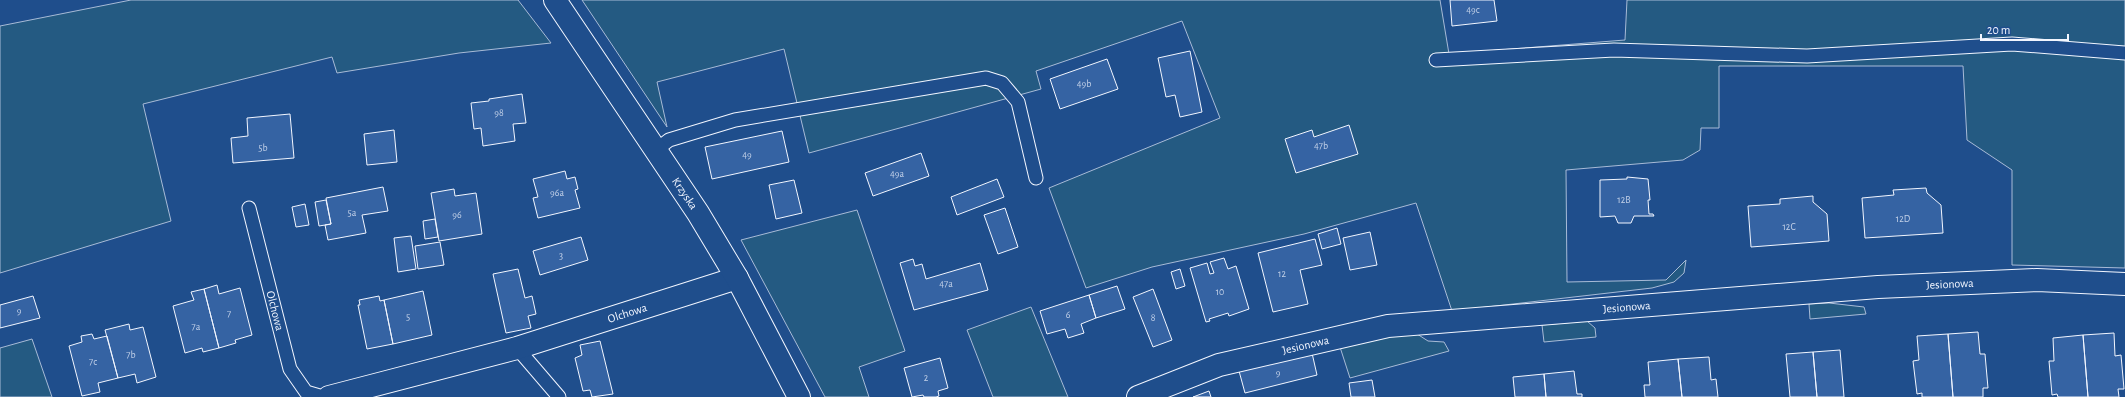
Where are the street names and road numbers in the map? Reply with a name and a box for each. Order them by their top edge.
street label: Krzyska [670,175,700,212]
street label: Jesionowa [1926,277,1974,291]
street label: Olchowa [264,290,286,332]
street label: Jesionowa [1603,299,1651,315]
street label: Olchowa [606,301,649,325]
street label: Jesionowa [1281,334,1331,356]

